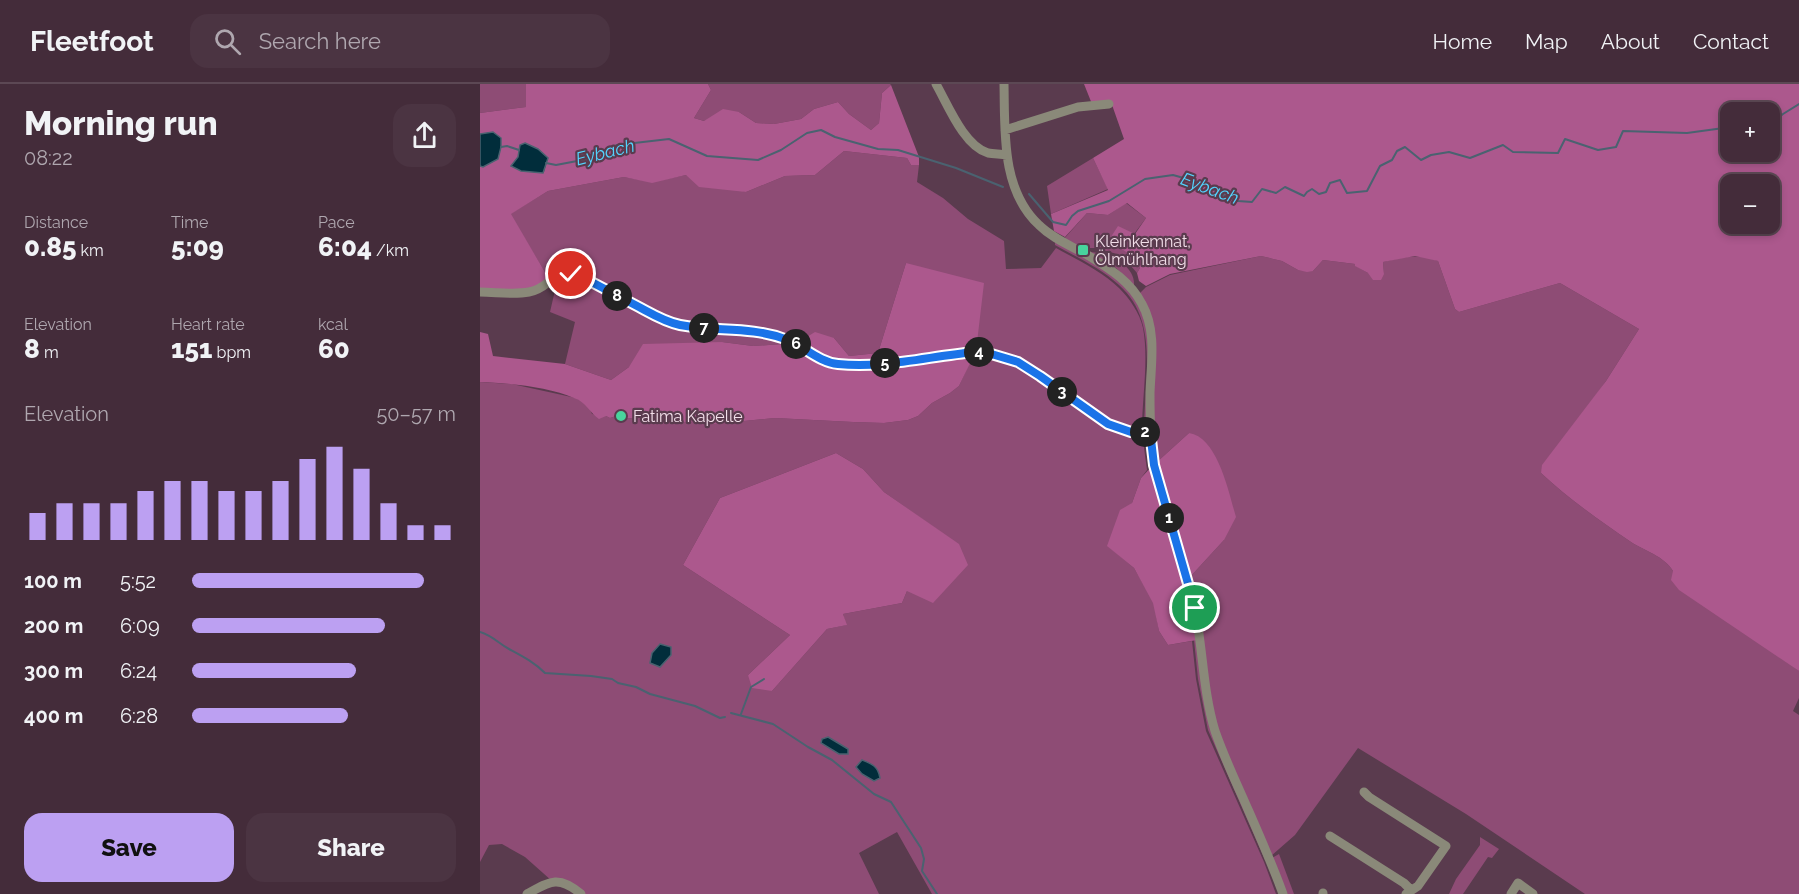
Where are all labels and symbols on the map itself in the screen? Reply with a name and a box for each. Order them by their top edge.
water label: Eybach [573,135,637,169]
water label: Eybach [1178,168,1242,208]
place label: Kleinkemnat, Ölmühlhang [1095,232,1191,269]
marker: Kleinkemnat, Ölmühlhang [1076,243,1090,257]
pin [545,248,596,299]
pin: 8 [602,281,632,311]
pin: 7 [689,313,719,343]
pin: 6 [781,329,811,359]
pin: 4 [964,337,994,367]
pin: 5 [870,348,900,378]
pin: 3 [1047,377,1077,407]
place label: Fatima Kapelle [633,407,743,426]
marker: Fatima Kapelle [614,409,628,423]
pin: 2 [1130,417,1160,447]
pin: 1 [1154,503,1184,533]
pin [1169,582,1220,633]

